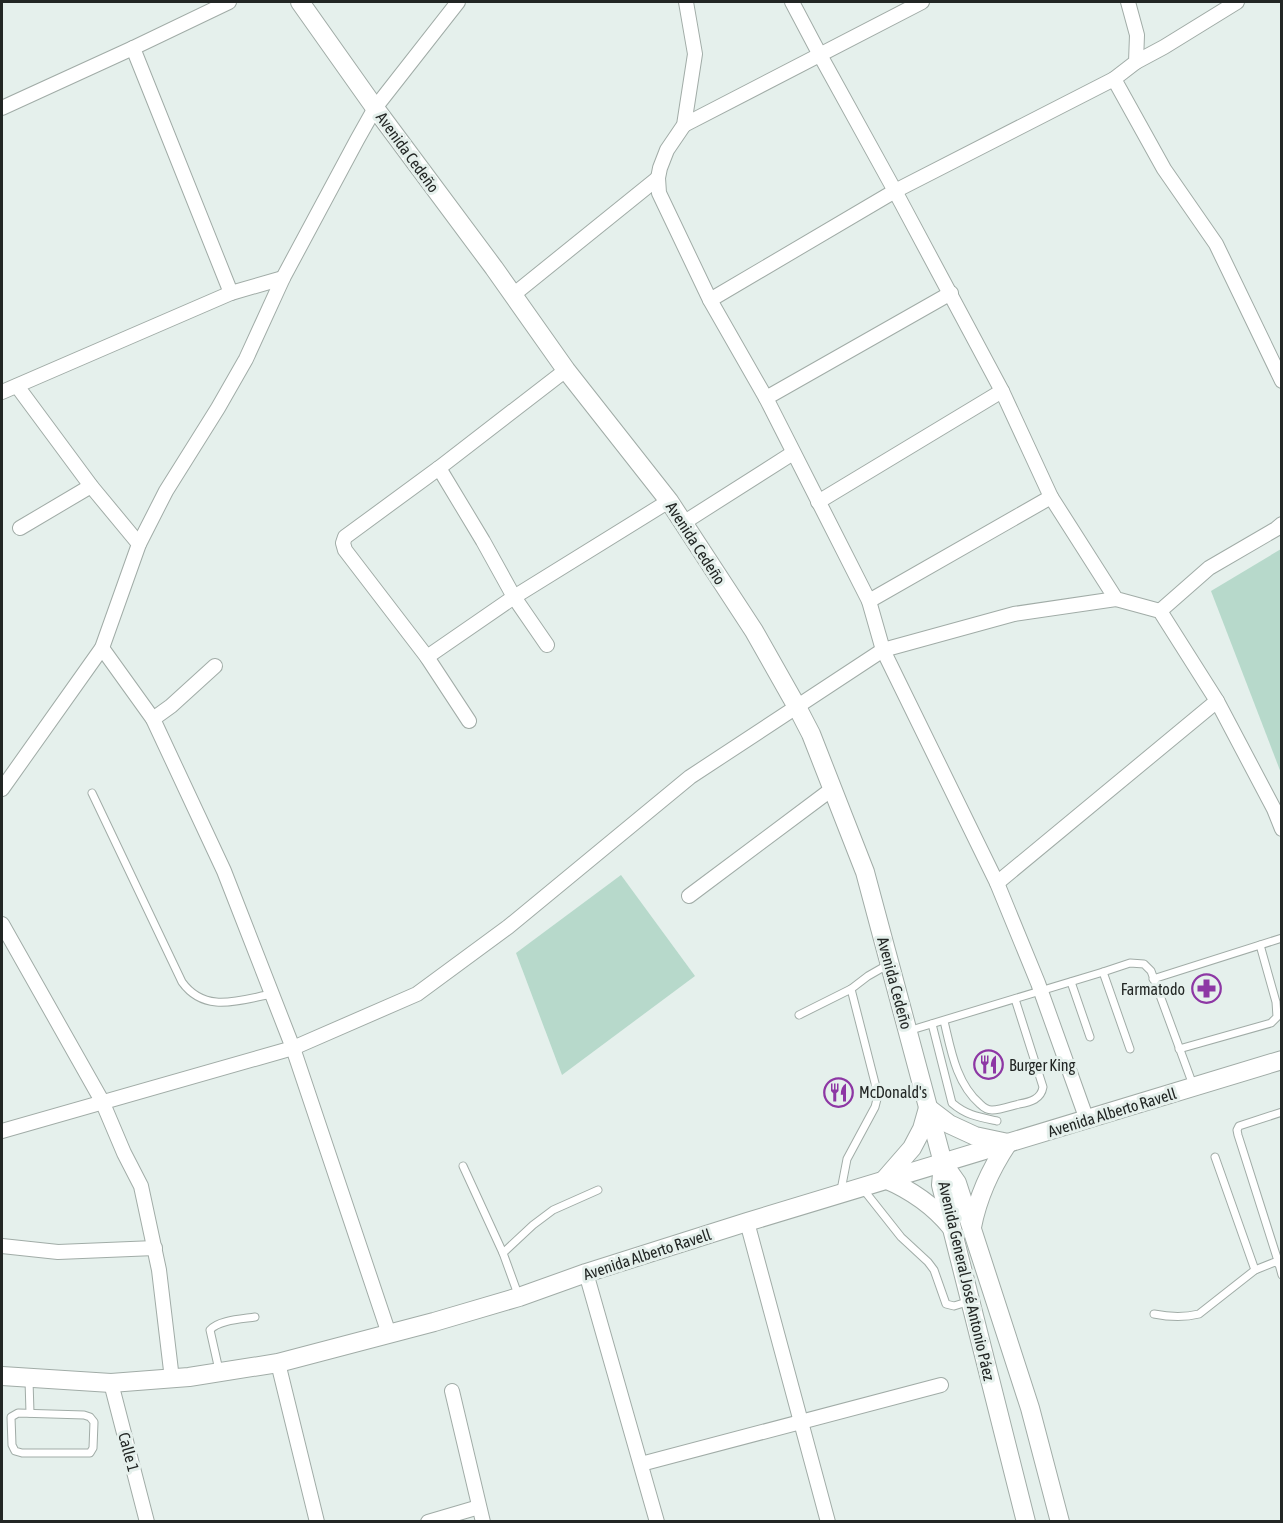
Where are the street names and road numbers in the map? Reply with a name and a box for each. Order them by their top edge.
street label: Avenida Cedeño [373,108,443,196]
street label: Avenida Cedeño [663,498,729,588]
street label: Avenida Cedeño [874,935,916,1031]
street label: Avenida Alberto Ravell [1046,1084,1179,1140]
street label: Avenida General José Antonio Páez [935,1180,999,1382]
street label: Avenida Alberto Ravell [581,1225,714,1283]
street label: Calle 1 [115,1430,143,1474]

